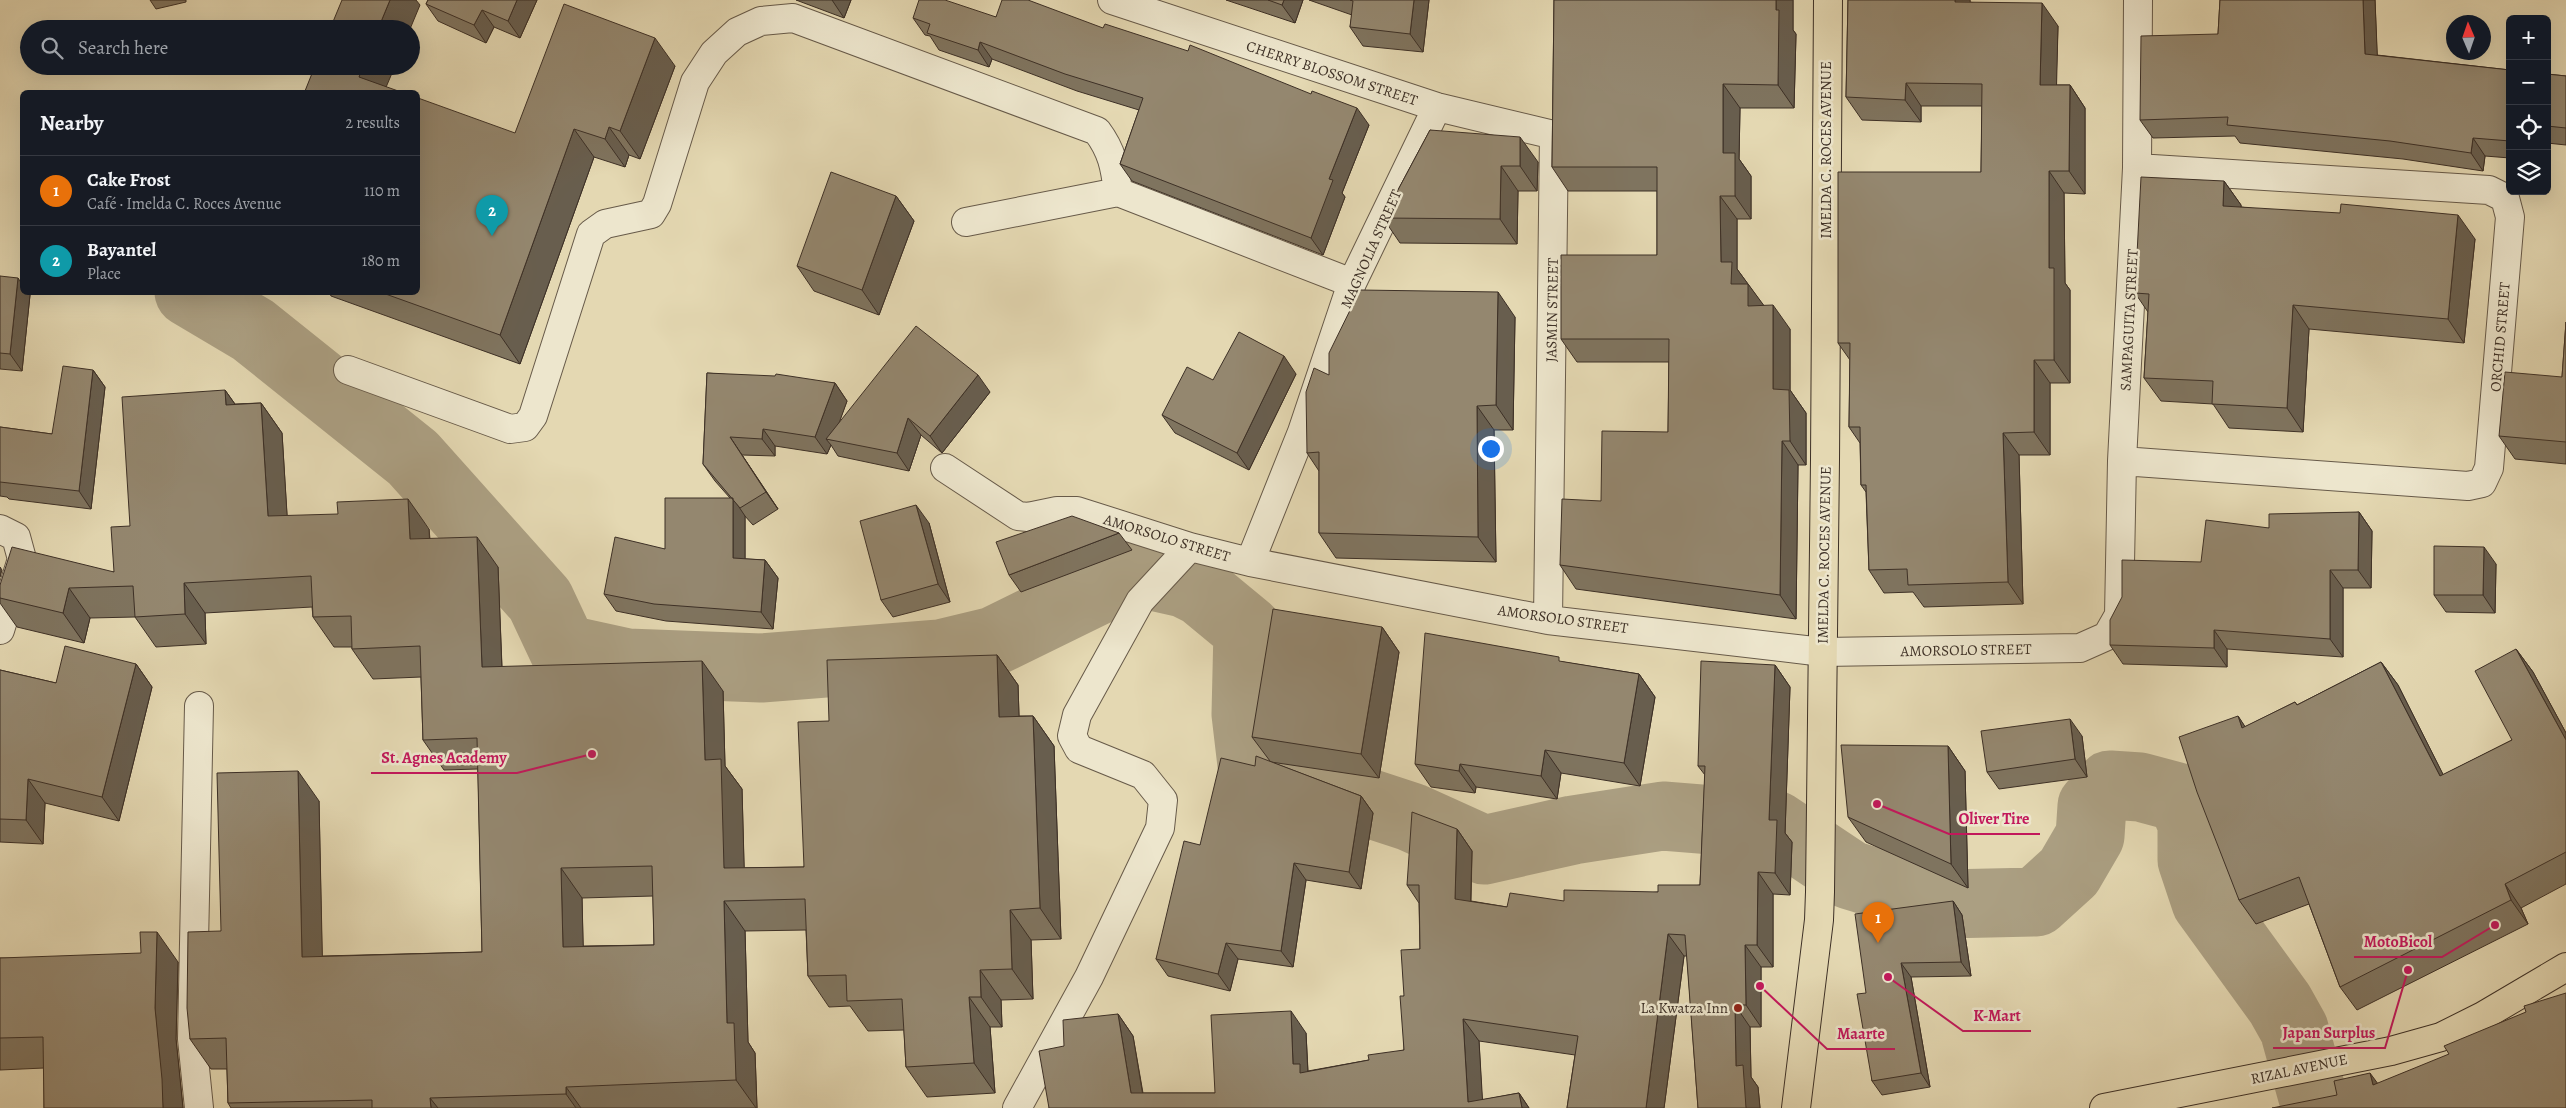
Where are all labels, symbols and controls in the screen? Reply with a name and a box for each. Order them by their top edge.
north arrow [2446,15,2491,60]
map controls [2506,15,2551,195]
button: + [2506,15,2551,60]
search box [20,20,420,75]
icon: search [38,34,66,62]
text: Search here [78,35,168,61]
street label: CHERRY BLOSSOM STREET [1244,36,1421,110]
button: − [2506,60,2551,105]
street label: IMELDA C. ROCES AVENUE [1816,61,1836,239]
button: locate [2506,105,2551,150]
text: Nearby [40,109,103,137]
text: 2 results [345,112,400,134]
button: layers [2506,150,2551,195]
text: Cake Frost [87,167,171,193]
text: 1 [53,180,59,202]
text: 110 m [364,180,400,202]
street label: MAGNOLIA STREET [1336,186,1406,312]
text: Café · Imelda C. Roces Avenue [87,193,281,215]
pin: 2 [476,195,508,236]
text: Bayantel [87,237,156,263]
street label: SAMPAGUITA STREET [2115,248,2143,391]
text: 2 [52,250,60,272]
text: 180 m [362,250,400,272]
street label: JASMIN STREET [1541,257,1563,362]
text: Place [87,263,121,285]
street label: ORCHID STREET [2485,280,2515,393]
your location [1478,436,1504,462]
street label: IMELDA C. ROCES AVENUE [1812,466,1836,644]
street label: AMORSOLO STREET [1100,509,1234,567]
street label: AMORSOLO STREET [1496,600,1630,638]
street label: AMORSOLO STREET [1899,639,2033,661]
callout: St. Agnes Academy [371,742,517,773]
text: St. Agnes Academy [381,747,507,769]
callout: Oliver Tire [1949,803,2040,834]
text: Oliver Tire [1958,808,2030,830]
pin: 1 [1862,902,1894,943]
callout: MotoBicol [2354,926,2442,957]
text: MotoBicol [2364,931,2433,953]
place label: La Kwatza Inn [1641,998,1728,1018]
callout: K-Mart [1963,1000,2031,1031]
marker: La Kwatza Inn [1732,1002,1744,1014]
text: K-Mart [1973,1005,2022,1027]
callout: Japan Surplus [2273,1017,2385,1048]
callout: Maarte [1827,1018,1895,1049]
text: Japan Surplus [2283,1022,2375,1044]
text: Maarte [1837,1023,1885,1045]
street label: RIZAL AVENUE [2249,1049,2349,1089]

